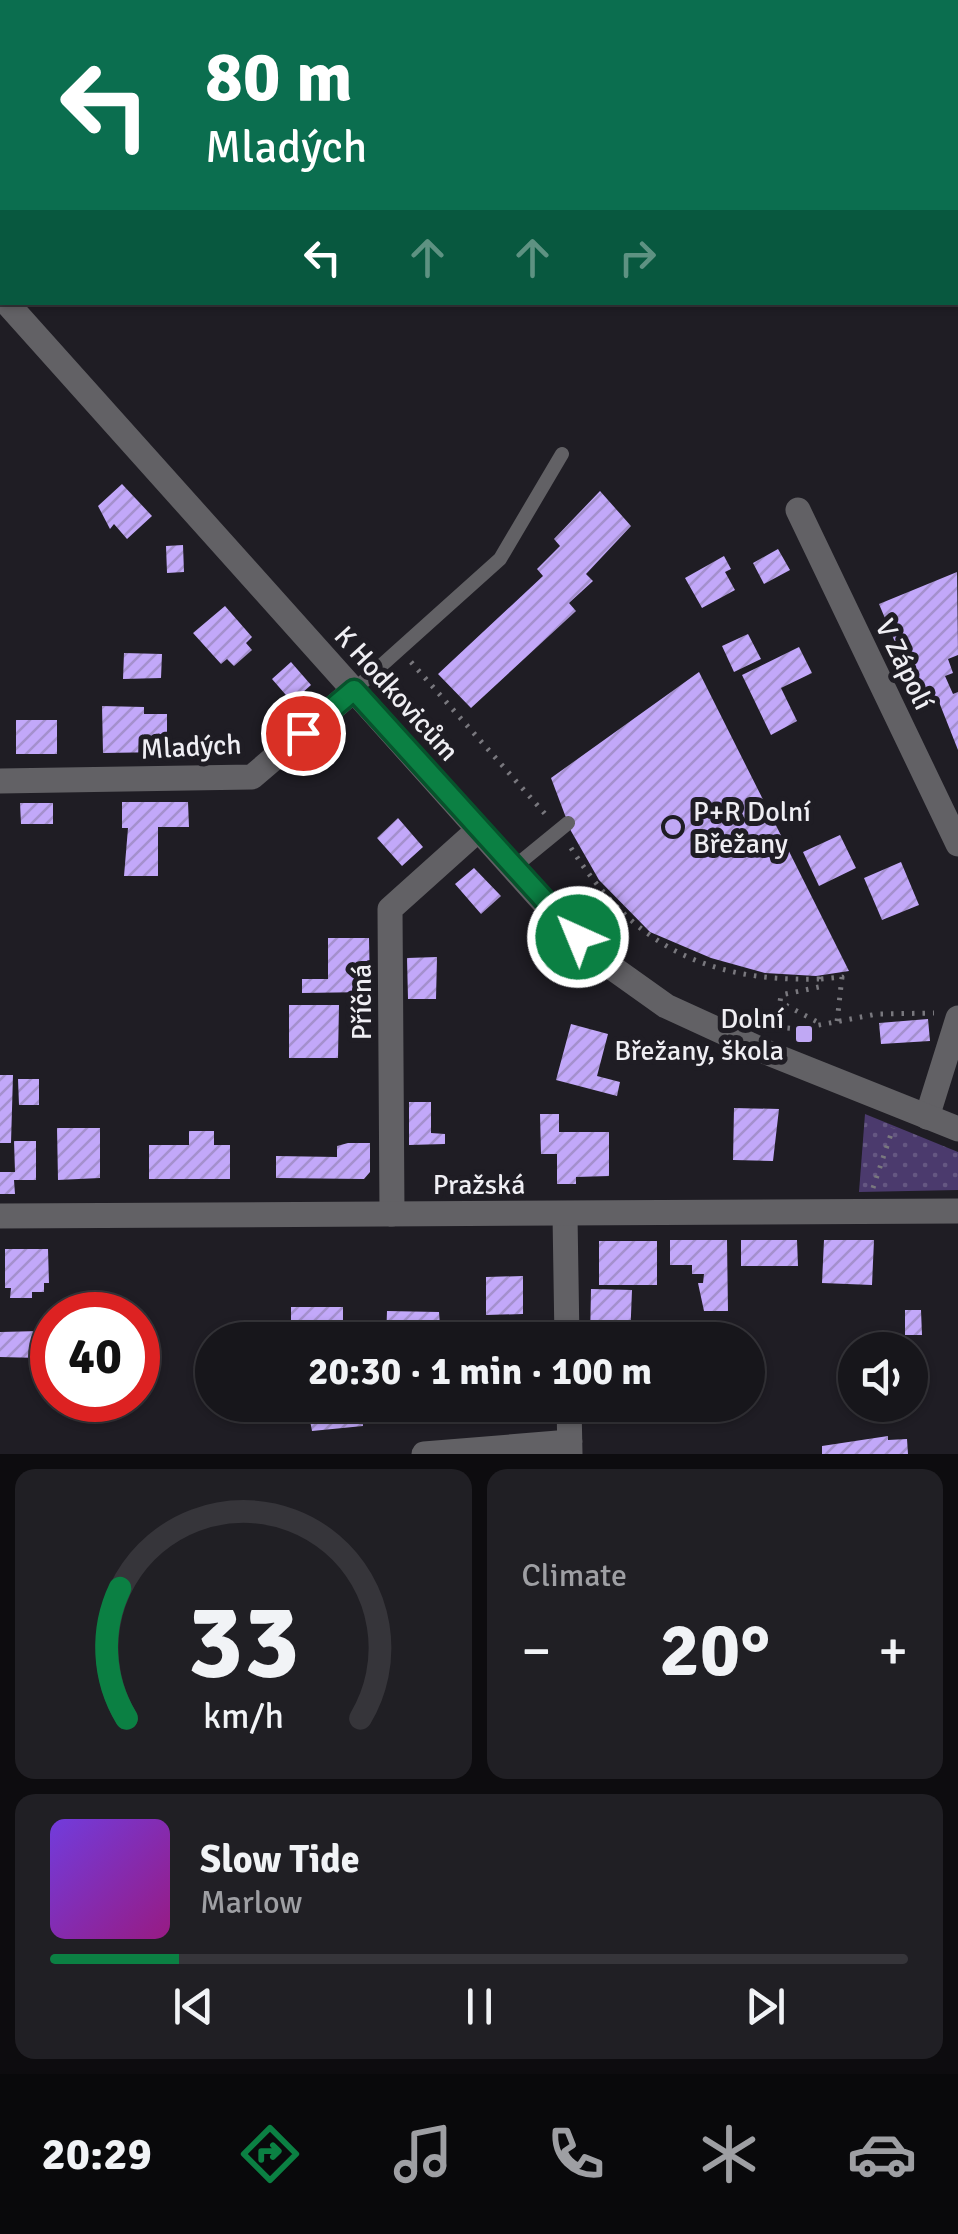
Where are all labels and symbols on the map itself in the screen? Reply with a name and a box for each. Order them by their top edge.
street label: V Zápolí [868,613,941,716]
street label: K Hodkovicům [327,619,466,768]
pin [261,691,346,776]
street label: Mladých [140,727,242,767]
place label: P+R Dolní Břežany [693,795,811,861]
marker: P+R Dolní Břežany [662,816,684,838]
position arrow [526,885,630,989]
street label: Příčná [345,964,379,1040]
place label: Dolní Břežany, škola [614,1002,784,1068]
marker: Dolní Břežany, škola [793,1023,815,1045]
street label: Pražská [433,1168,525,1202]
speed limit sign: 40 [30,1292,160,1422]

